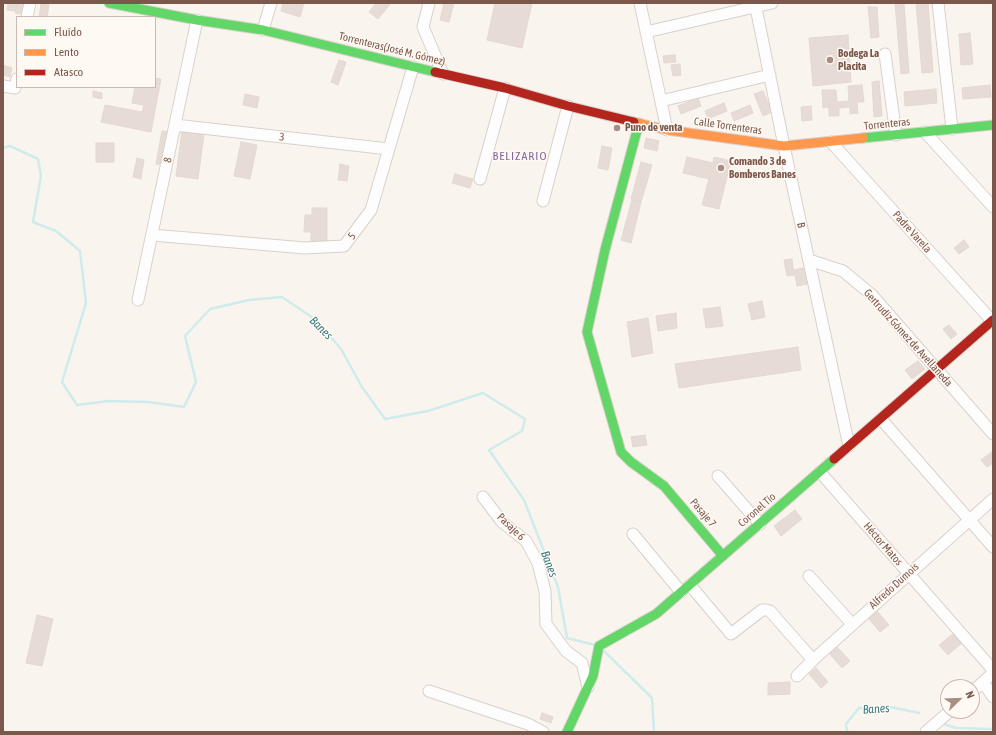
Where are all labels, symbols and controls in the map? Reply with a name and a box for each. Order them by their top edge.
legend [16,16,156,88]
text: Fluido [54,25,82,39]
street label: Torrenteras(José M. Gómez) [337,29,447,69]
text: Lento [54,45,79,59]
place label: Bodega La Placita [838,47,879,73]
marker: Bodega La Placita [825,55,835,65]
text: Atasco [54,65,83,79]
street label: Calle Torrenteras [693,115,763,137]
street label: Torrenteras [863,115,911,133]
place label: Puno de venta [625,121,682,135]
marker: Puno de venta [612,123,622,133]
street label: 3 [279,130,285,144]
district label: BELIZARIO [493,149,547,163]
place label: Comando 3 de Bomberos Banes [729,155,796,181]
street label: 8 [161,156,175,164]
marker: Comando 3 de Bomberos Banes [716,163,726,173]
street label: Padre Varela [890,208,934,256]
street label: B [794,221,808,229]
street label: 5 [345,230,359,242]
street label: Gertrudiz Gómez de Avellaneda [861,287,955,389]
water label: Banes [306,313,336,343]
street label: Coronel Tío [735,490,779,530]
street label: Pasaje 7 [687,496,719,530]
street label: Pasaje 6 [494,511,528,543]
street label: Héctor Matos [861,520,905,568]
water label: Banes [537,549,561,579]
street label: Alfredo Dumois [866,560,922,612]
north arrow [940,679,980,719]
text: N [963,689,977,700]
water label: Banes [862,701,890,717]

